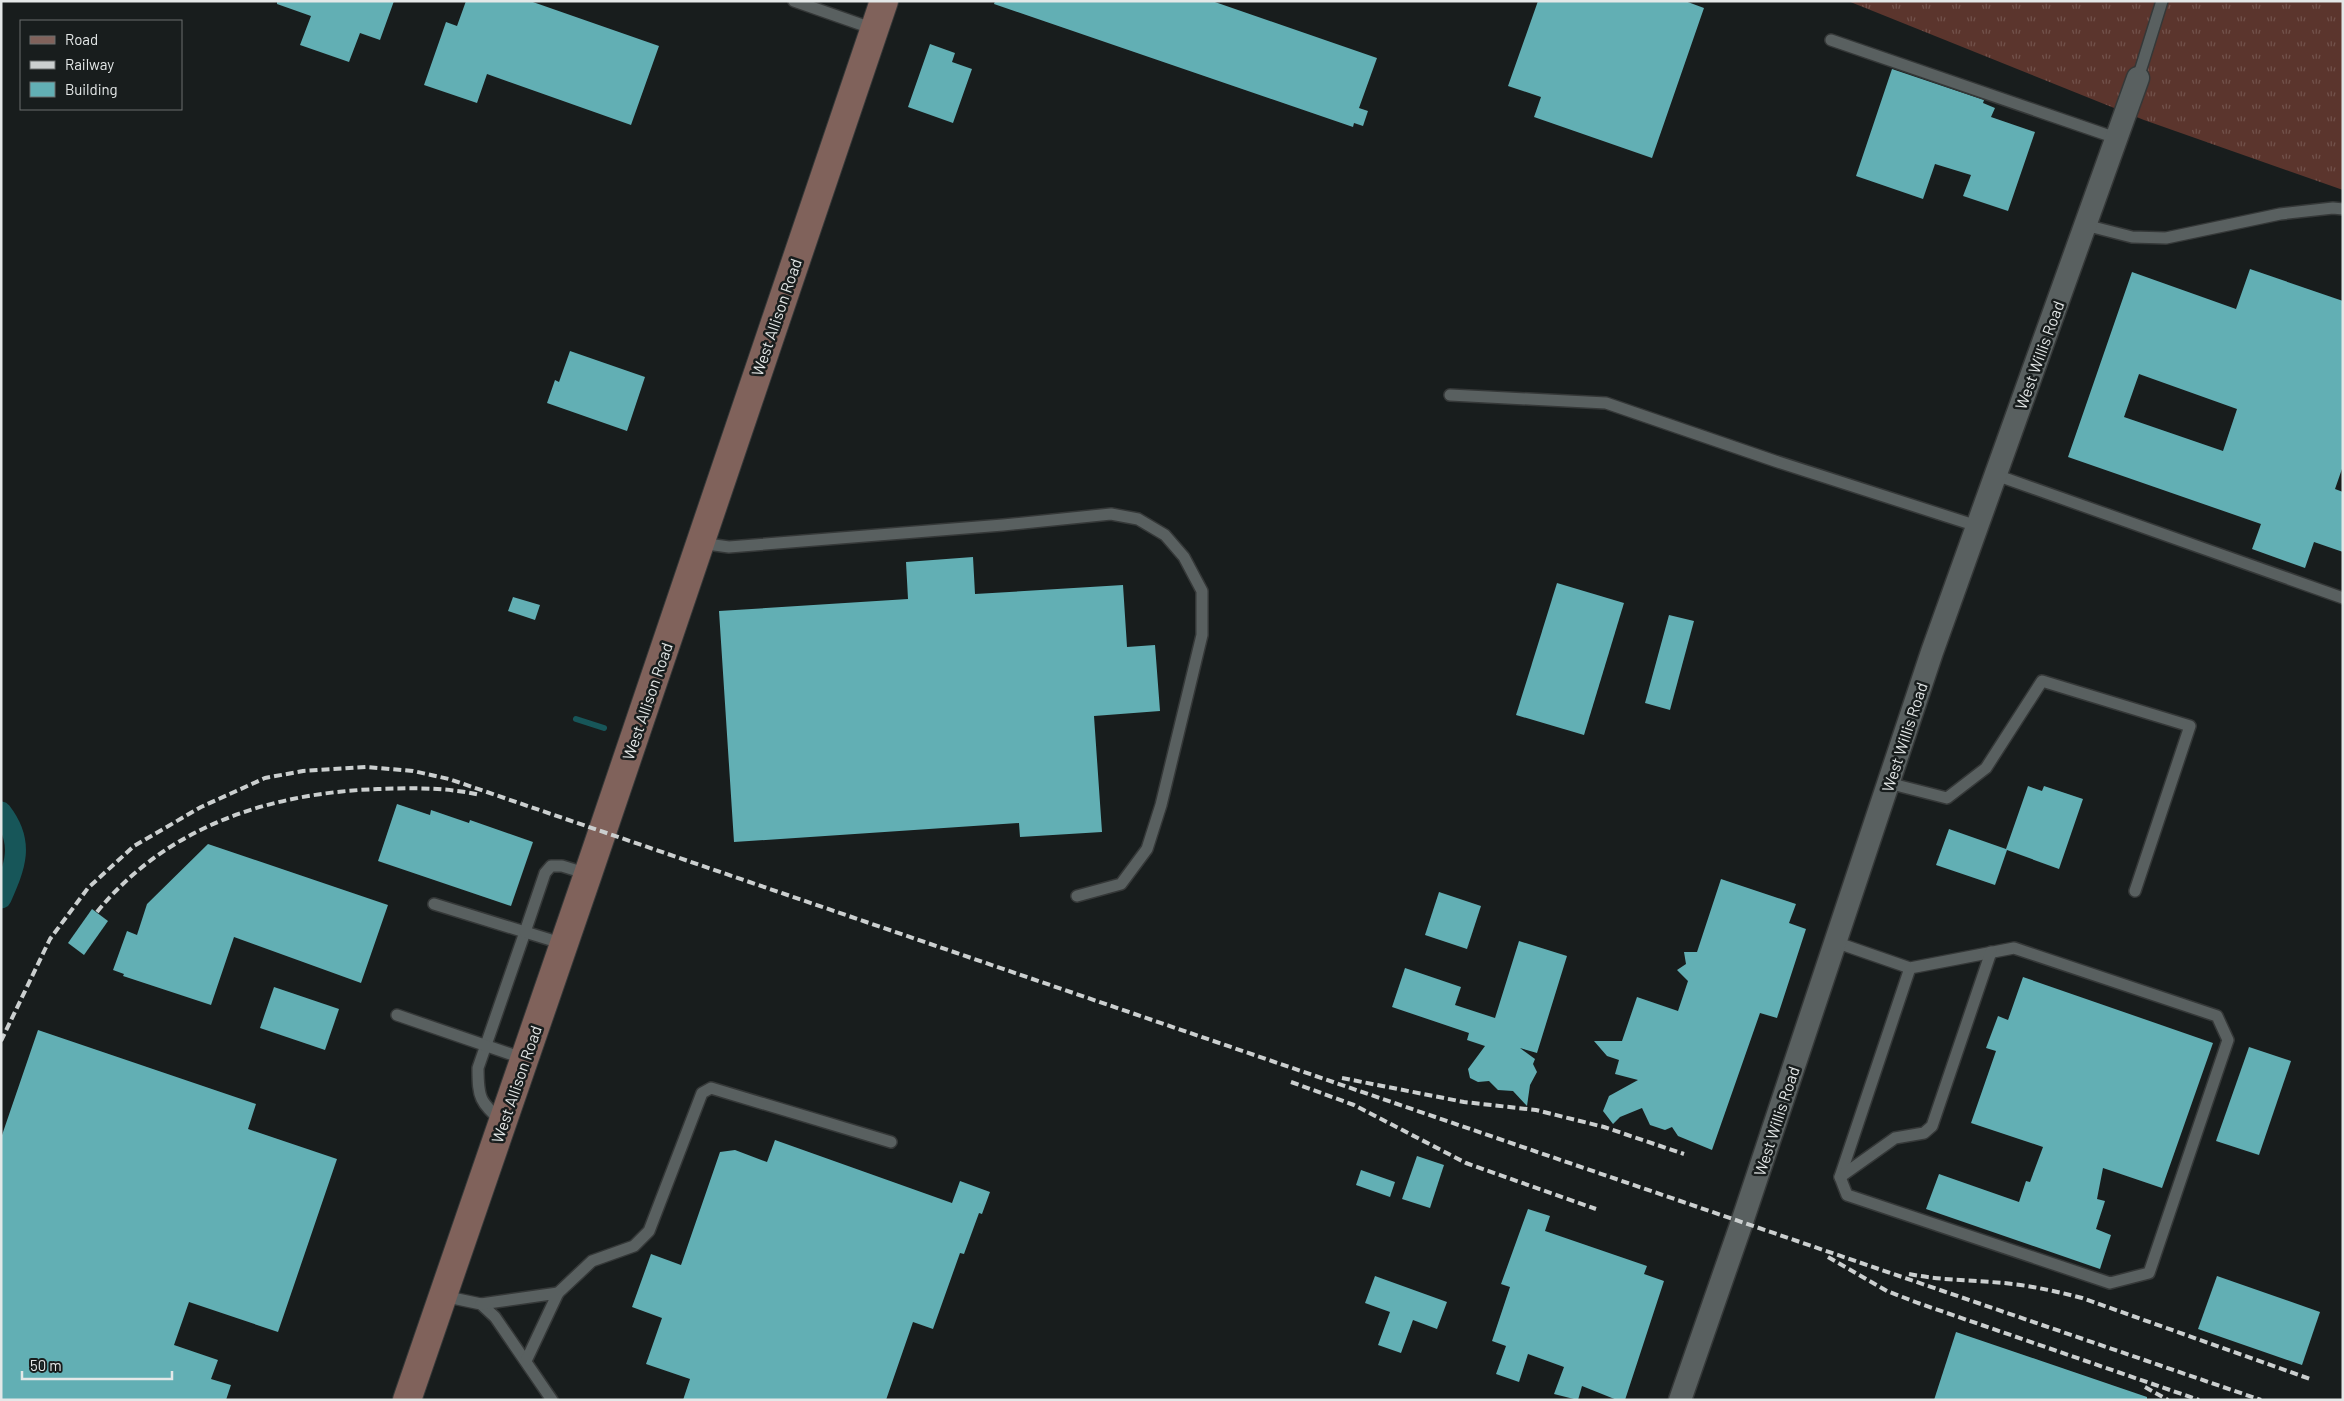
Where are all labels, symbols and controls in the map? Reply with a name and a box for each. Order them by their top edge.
legend [20,20,182,110]
text: Road [65,30,98,48]
text: Railway [65,55,114,73]
text: Building [65,80,118,98]
street label: West Allison Road [747,256,805,378]
street label: West Willis Road [2011,298,2067,412]
street label: West Allison Road [618,640,676,762]
street label: West Willis Road [1877,680,1931,794]
street label: West Allison Road [487,1023,545,1145]
street label: West Willis Road [1749,1064,1803,1178]
scale bar [22,1348,172,1380]
text: 50 m [30,1356,62,1374]

